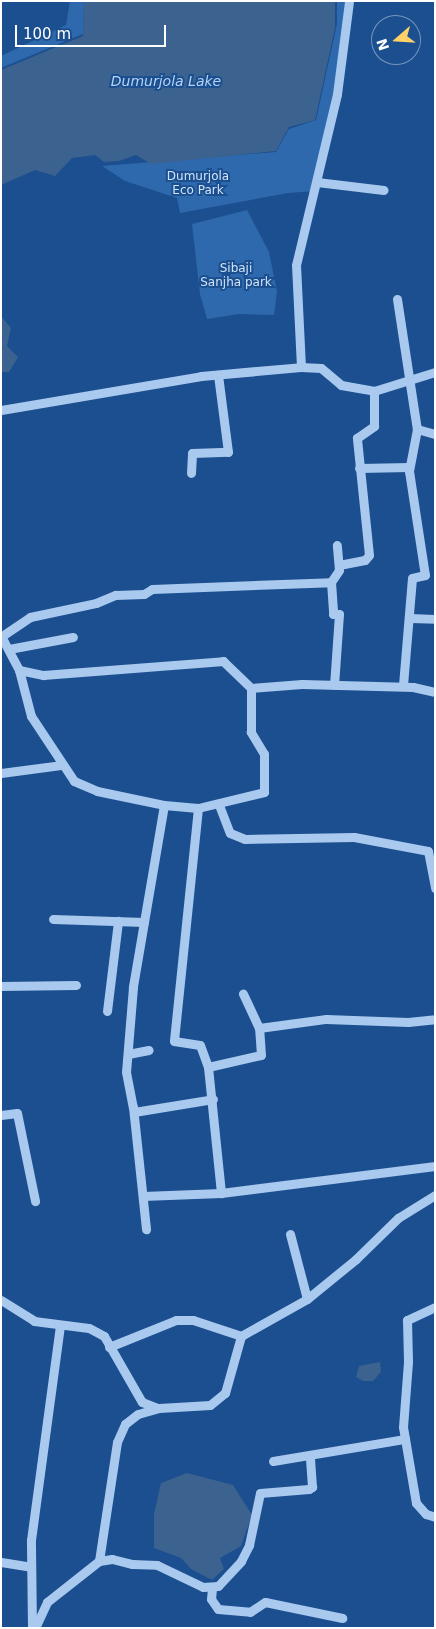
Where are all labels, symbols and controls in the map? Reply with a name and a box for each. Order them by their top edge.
scale bar [18,15,169,47]
north arrow [371,15,421,65]
text: 100 m [23,25,71,43]
text: N [373,36,392,53]
water label: Dumurjola Lake [111,73,221,89]
park label: Dumurjola Eco Park [167,170,229,198]
park label: Sibaji Sanjha park [200,262,272,290]

